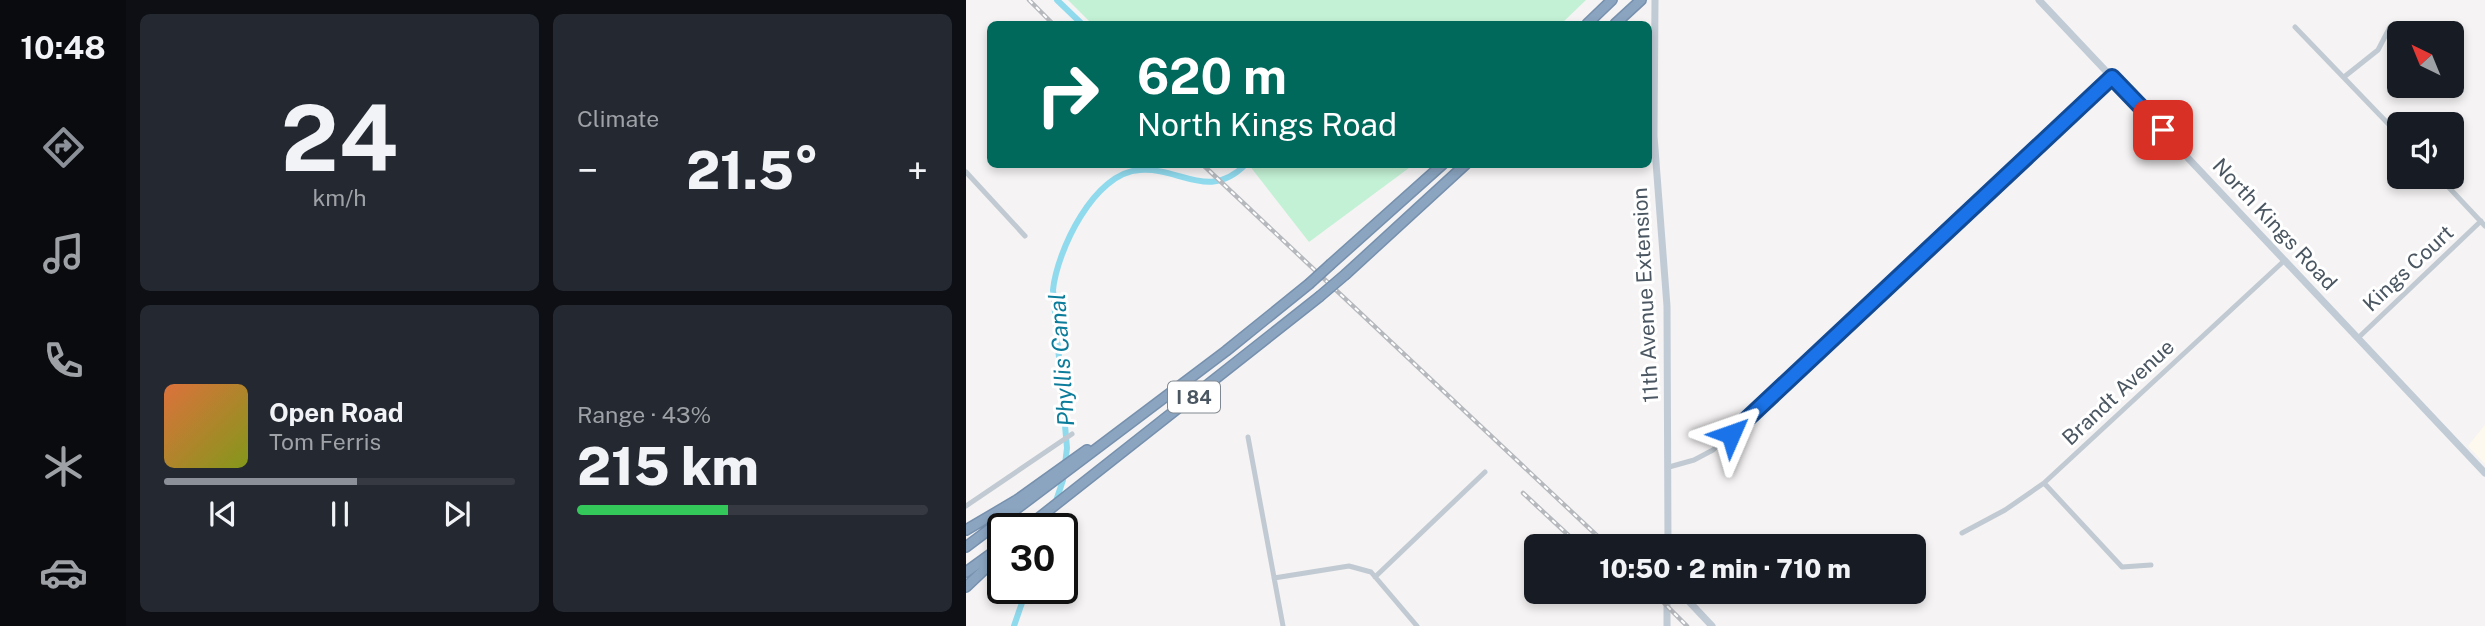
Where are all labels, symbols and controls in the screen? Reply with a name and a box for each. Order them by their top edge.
north arrow [2387,21,2464,98]
map controls [2387,21,2464,189]
text: 10:48 [20,29,106,66]
text: 620 m [1137,47,1287,105]
icon: right [1022,49,1113,140]
text: 24 [281,85,398,191]
pin [2133,100,2193,160]
text: Climate [577,105,659,132]
text: North Kings Road [1137,106,1397,143]
icon: arrive [2144,111,2182,149]
button: sound [2387,112,2464,189]
icon: directions [39,123,88,172]
text: 21.5° [686,140,819,201]
text: − [577,148,598,193]
text: + [907,148,928,193]
street label: North Kings Road [2208,153,2342,295]
text: km/h [312,184,367,211]
street label: 11th Avenue Extension [1627,187,1663,403]
street label: Kings Court [2357,220,2459,316]
icon: music [39,229,88,278]
water label: Phyllis Canal [1043,293,1079,427]
street label: Brandt Avenue [2057,334,2179,450]
icon: phone [39,336,88,385]
road number: I 84 [1168,382,1220,412]
text: Open Road [269,397,404,428]
position arrow [1694,397,1768,471]
text: Range · 43% [577,401,711,428]
text: Tom Ferris [269,428,381,455]
text: 215 km [577,436,759,497]
icon: climate [39,442,88,491]
icon: previous [204,495,242,533]
icon: pause [321,495,359,533]
icon: next [438,495,476,533]
speed limit sign: 30 [987,513,1078,604]
icon: car [39,548,88,597]
text: 10:50 · 2 min · 710 m [1599,553,1851,584]

